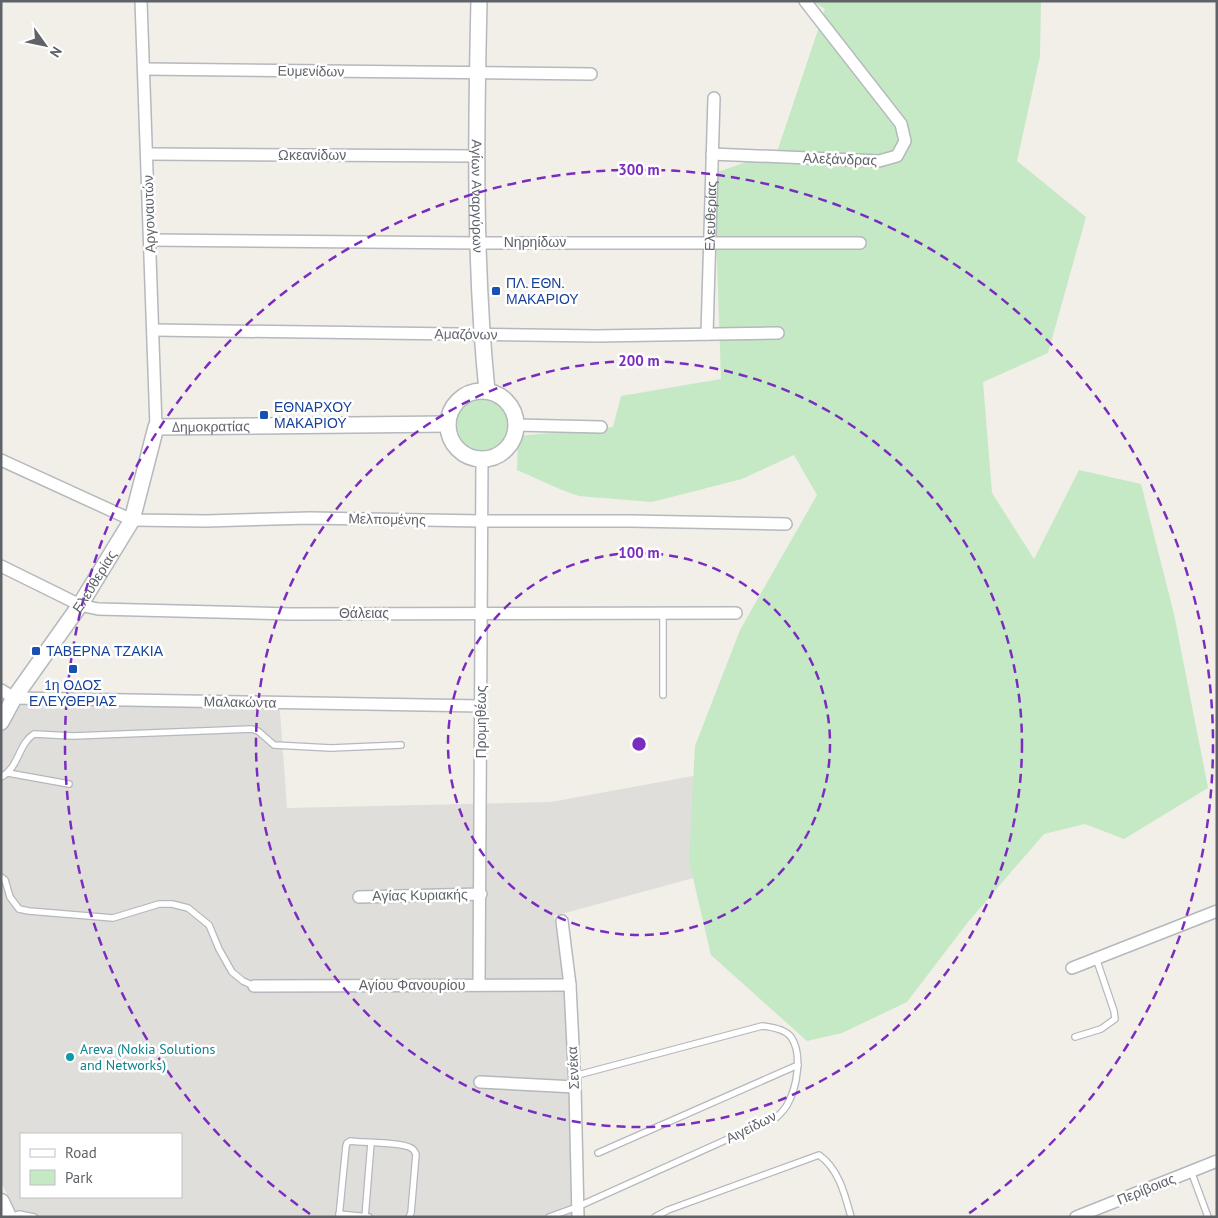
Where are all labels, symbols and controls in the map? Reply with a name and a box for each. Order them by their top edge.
north arrow [20,20,70,70]
text: N [46,43,66,61]
street label: Ευμενίδων [277,61,345,81]
street label: Αγίων Αναργύρων [468,139,487,253]
street label: Ωκεανίδων [278,146,346,164]
street label: Αλεξάνδρας [803,149,878,169]
text: 300 m [618,160,660,179]
street label: Αργοναυτών [139,175,159,253]
street label: Ελευθερίας [700,180,721,251]
street label: Νηρηίδων [504,233,566,251]
place label: ΠΛ. ΕΘΝ. ΜΑΚΑΡΙΟΥ [506,274,579,308]
marker: ΠΛ. ΕΘΝ. ΜΑΚΑΡΙΟΥ [490,285,502,297]
street label: Αμαζόνων [434,324,498,344]
text: 200 m [618,351,660,370]
place label: ΕΘΝΑΡΧΟΥ ΜΑΚΑΡΙΟΥ [274,398,353,432]
marker: ΕΘΝΑΡΧΟΥ ΜΑΚΑΡΙΟΥ [258,409,270,421]
street label: Δημοκρατίας [172,417,250,436]
street label: Μελπομένης [348,509,426,529]
text: 100 m [618,543,660,562]
street label: Ελευθερίας [68,547,121,616]
street label: Θάλειας [339,604,389,622]
place label: ΤΑΒΕΡΝΑ ΤΖΑΚΙΑ [46,642,164,660]
marker: ΤΑΒΕΡΝΑ ΤΖΑΚΙΑ [30,645,42,657]
marker: 1η ΟΔΟΣ ΕΛΕΥΘΕΡΙΑΣ [67,663,79,675]
place label: 1η ΟΔΟΣ ΕΛΕΥΘΕΡΙΑΣ [29,676,117,710]
street label: Προμηθέως [472,685,490,759]
street label: Μαλακώντα [203,692,277,712]
centre of rings [630,735,648,753]
street label: Αγίας Κυριακής [372,885,468,905]
street label: Αγίου Φανουρίου [359,976,465,994]
place label: Areva (Nokia Solutions and Networks) [80,1040,215,1074]
street label: Σενέκα [563,1046,583,1090]
marker: Areva (Nokia Solutions and Networks) [64,1051,76,1063]
street label: Αιγείδων [723,1107,779,1147]
legend [20,1133,182,1198]
text: Road [65,1143,97,1162]
text: Park [65,1168,93,1187]
street label: Περίβοιας [1114,1169,1178,1209]

